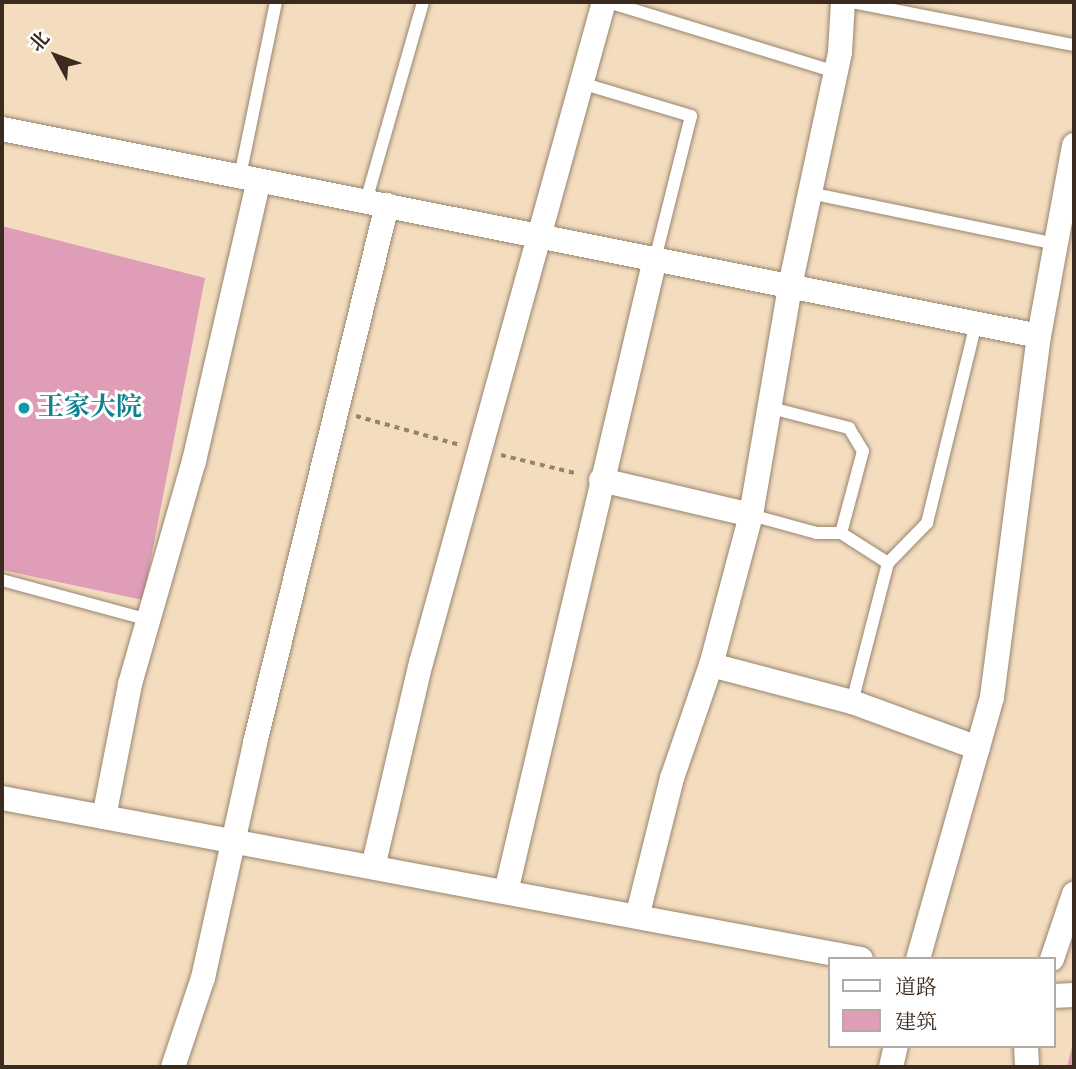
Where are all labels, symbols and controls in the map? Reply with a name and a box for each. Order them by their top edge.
north arrow [21,21,91,91]
text: 北 [25,27,55,57]
place label: 王家大院 [38,392,142,424]
marker: 王家大院 [16,400,32,416]
legend [828,957,1055,1048]
text: 道路 [895,975,937,1002]
text: 建筑 [895,1010,937,1037]

